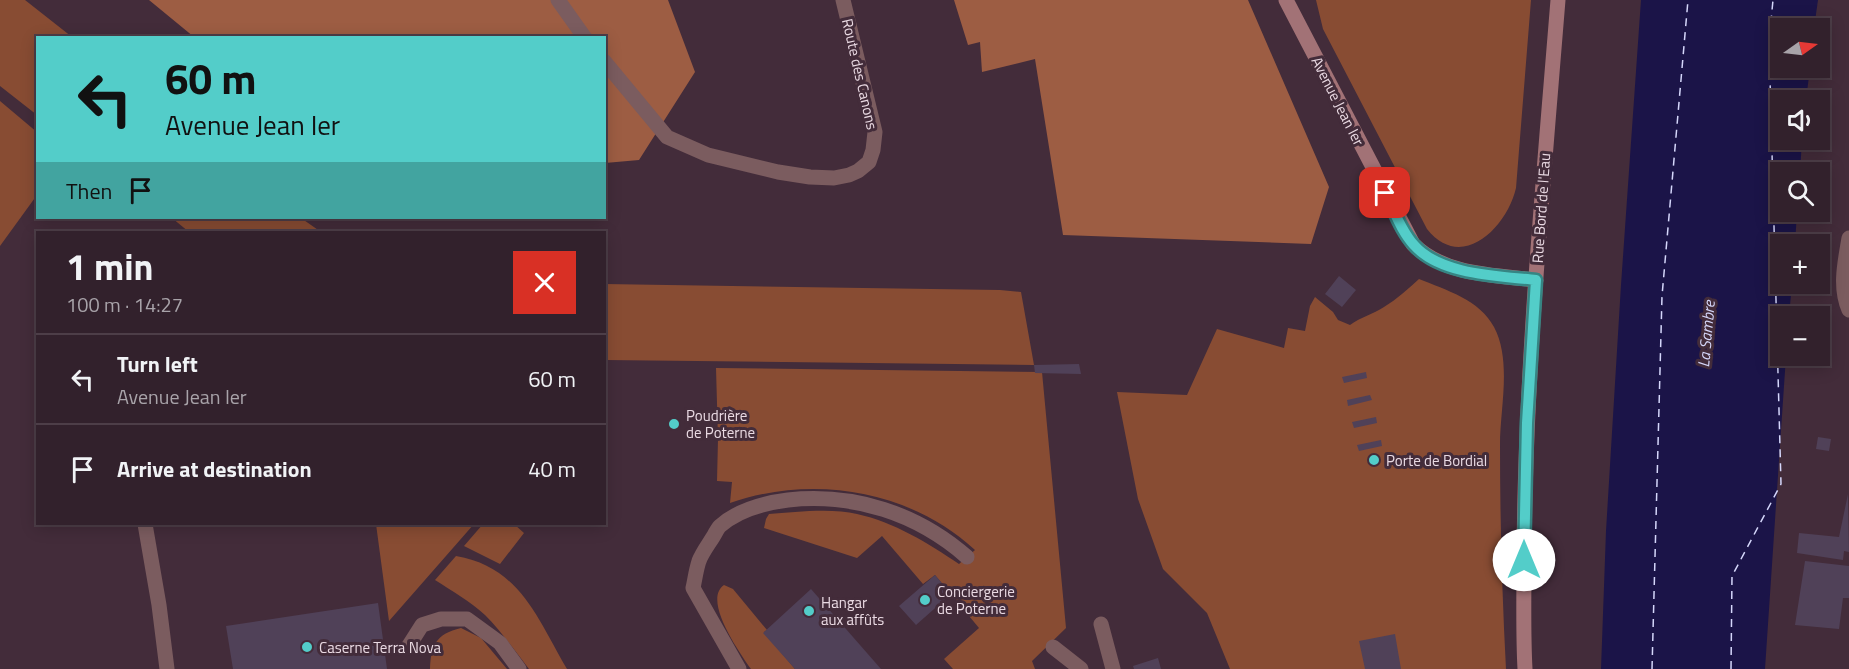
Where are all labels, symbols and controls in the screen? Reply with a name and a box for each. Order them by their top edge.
street label: Route des Canons [836,16,884,132]
north arrow [1770,18,1830,78]
map controls [1770,18,1830,366]
text: 60 m [165,46,257,110]
street label: Avenue Jean Ier [1306,52,1370,150]
icon: left [66,60,144,138]
button: sound [1770,90,1830,150]
text: Avenue Jean Ier [165,104,340,145]
street label: Rue Bord de l'Eau [1526,152,1556,264]
button: search [1770,162,1830,222]
pin [1359,167,1410,218]
text: Then [66,174,112,208]
icon: arrive [124,174,157,207]
icon: arrive [1368,176,1401,209]
button: + [1770,234,1830,294]
text: 1 min [66,239,153,294]
button: close [513,251,576,314]
text: 100 m · 14:27 [66,289,183,320]
water label: La Sambre [1691,298,1721,368]
button: − [1770,306,1830,366]
text: Turn left [117,347,198,381]
text: 60 m [528,362,576,396]
icon: left [66,363,99,396]
text: Avenue Jean Ier [117,381,247,412]
place label: Poudrière de Poterne [686,404,755,444]
marker: Poudrière de Poterne [667,417,681,431]
place label: Porte de Bordial [1386,449,1487,472]
text: Arrive at destination [117,452,312,486]
text: 40 m [528,452,576,486]
icon: arrive [66,453,99,486]
marker: Porte de Bordial [1367,453,1381,467]
position arrow [1492,528,1556,592]
place label: Conciergerie de Poterne [937,580,1015,620]
place label: Hangar aux affûts [821,591,884,631]
marker: Conciergerie de Poterne [918,593,932,607]
marker: Hangar aux affûts [802,604,816,618]
place label: Caserne Terra Nova [319,636,442,659]
marker: Caserne Terra Nova [300,640,314,654]

